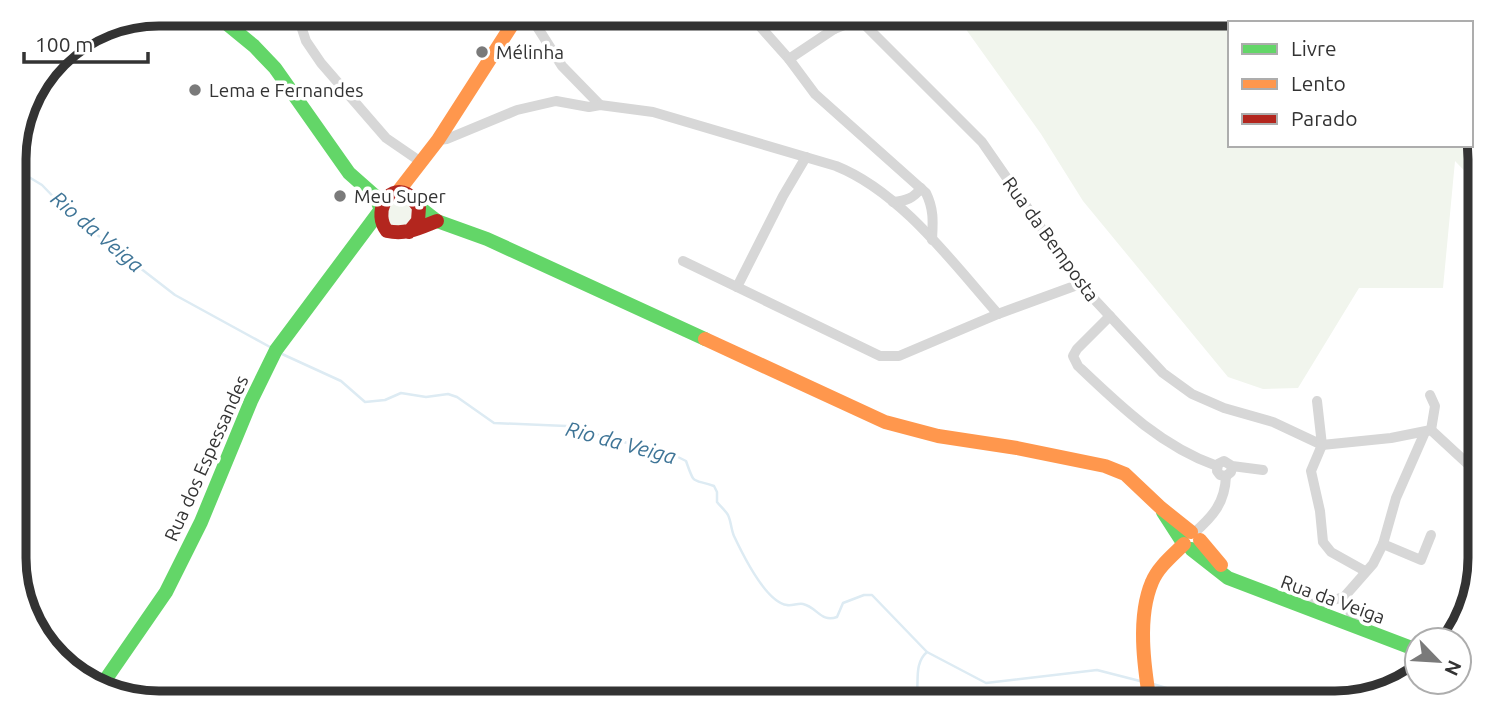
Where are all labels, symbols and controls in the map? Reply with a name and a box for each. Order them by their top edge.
scale bar [24,21,149,65]
legend [1228,21,1473,147]
text: 100 m [35,32,93,56]
text: Livre [1291,36,1337,60]
place label: Mélinha [496,41,564,63]
marker: Mélinha [474,44,490,60]
text: Lento [1291,71,1346,95]
place label: Lema e Fernandes [209,79,364,101]
marker: Lema e Fernandes [187,82,203,98]
text: Parado [1291,106,1357,130]
street label: Rua da Bemposta [998,172,1104,306]
place label: Meu Super [354,185,446,207]
water label: Rio da Veiga [47,186,149,277]
marker: Meu Super [332,188,348,204]
street label: Rua dos Espessandes [160,372,252,544]
water label: Rio da Veiga [564,416,679,468]
street label: Rua da Veiga [1278,570,1388,628]
north arrow [1403,626,1473,696]
text: N [1440,657,1466,679]

